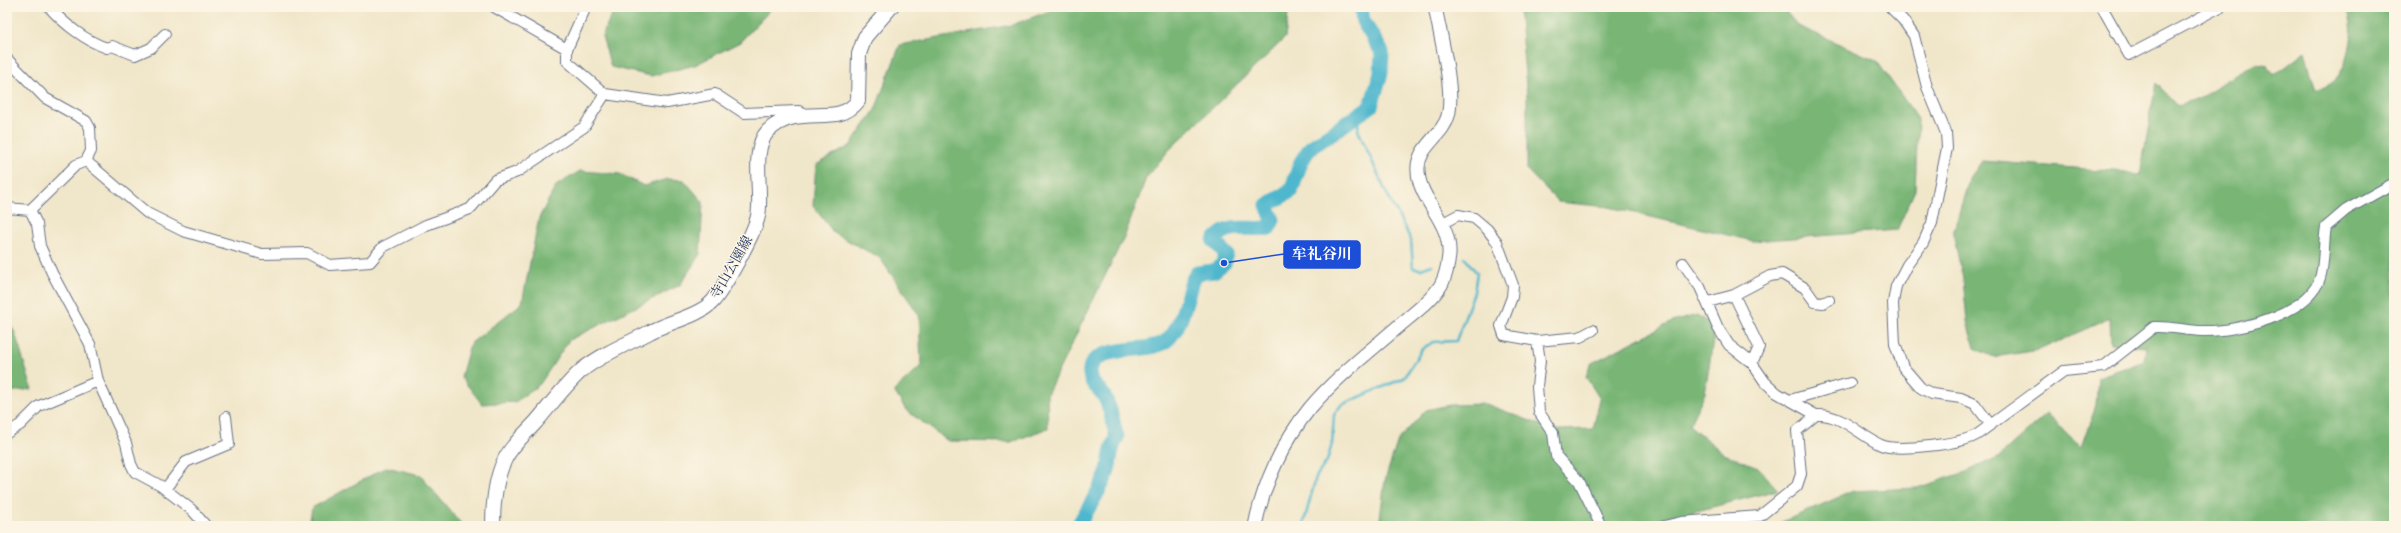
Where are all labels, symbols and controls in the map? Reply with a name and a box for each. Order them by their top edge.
street label: 寺山公園線 [707,233,759,303]
callout: 牟礼谷川 [1284,241,1360,268]
text: 牟礼谷川 [1292,245,1352,266]

